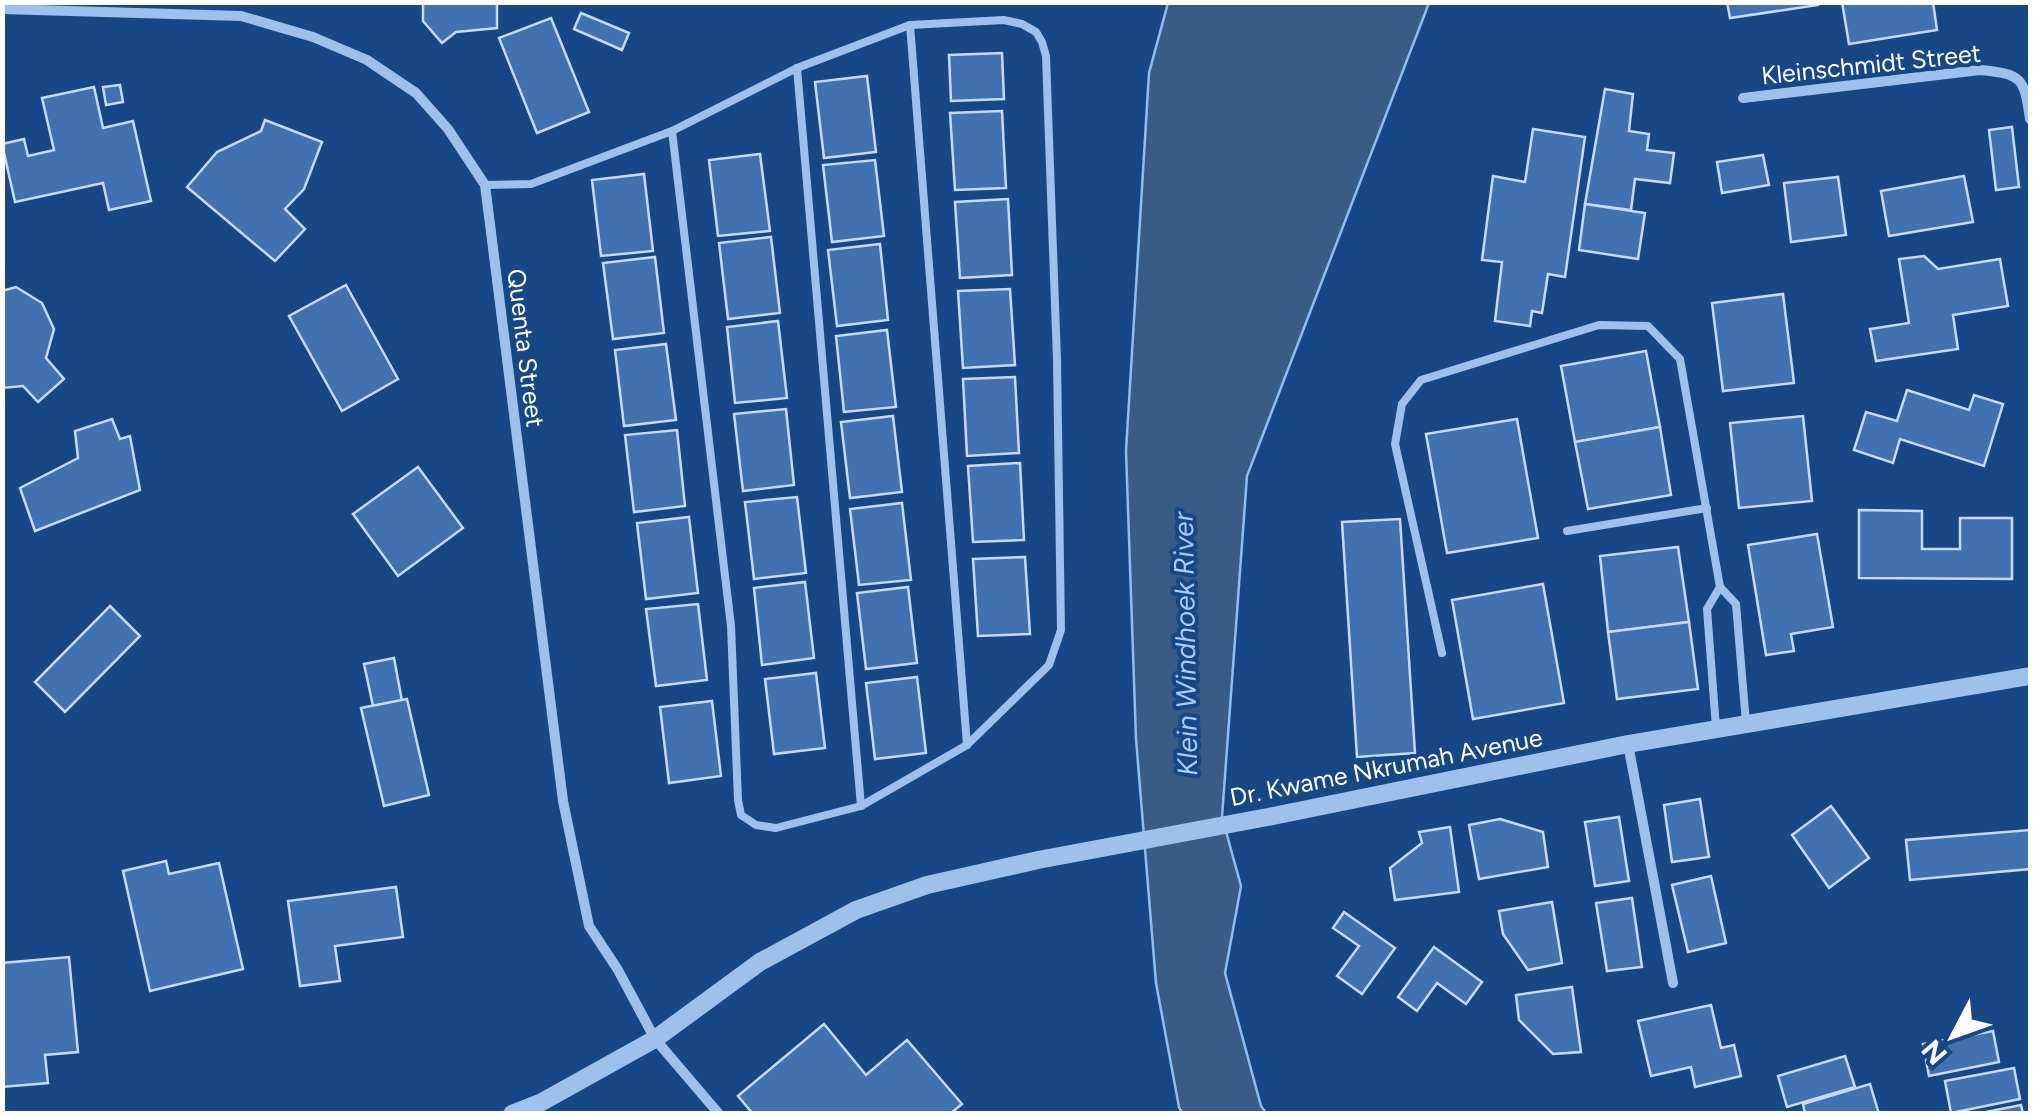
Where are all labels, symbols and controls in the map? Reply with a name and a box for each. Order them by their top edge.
street label: Kleinschmidt Street [1760,38,1982,90]
street label: Quenta Street [501,267,551,429]
water label: Klein Windhoek River [1166,510,1204,776]
street label: Dr. Kwame Nkrumah Avenue [1227,722,1545,812]
north arrow [1903,986,2003,1086]
text: N [1914,1033,1954,1072]

